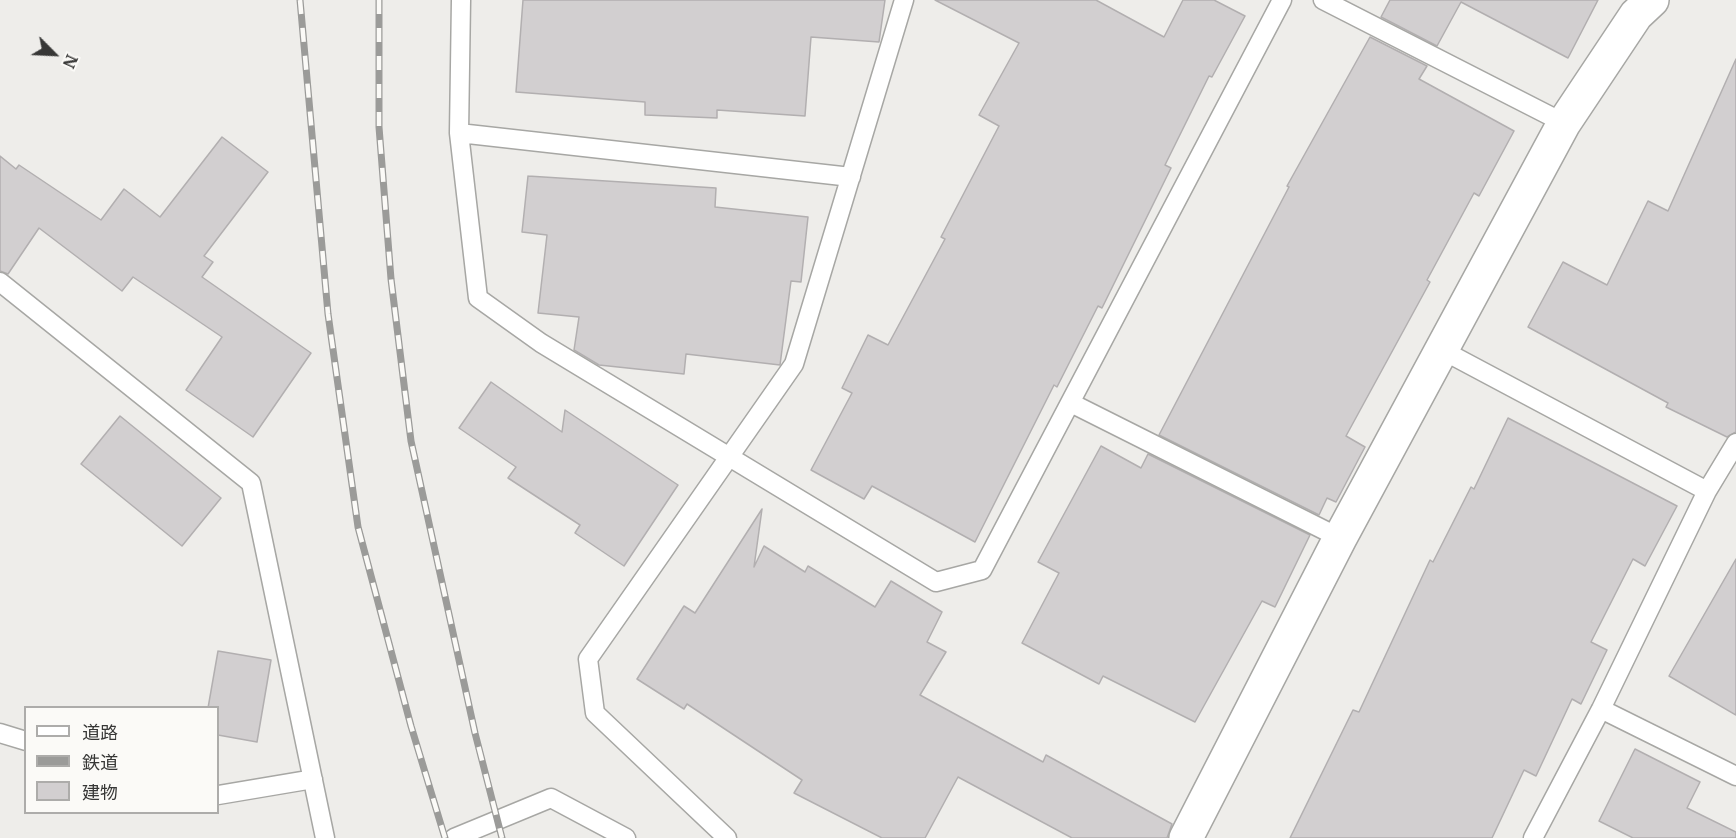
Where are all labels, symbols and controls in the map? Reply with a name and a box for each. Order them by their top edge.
north arrow [24,24,84,84]
text: N [59,51,82,71]
legend [24,706,219,814]
text: 道路 [82,721,118,744]
text: 鉄道 [82,751,118,774]
text: 建物 [82,781,118,804]

